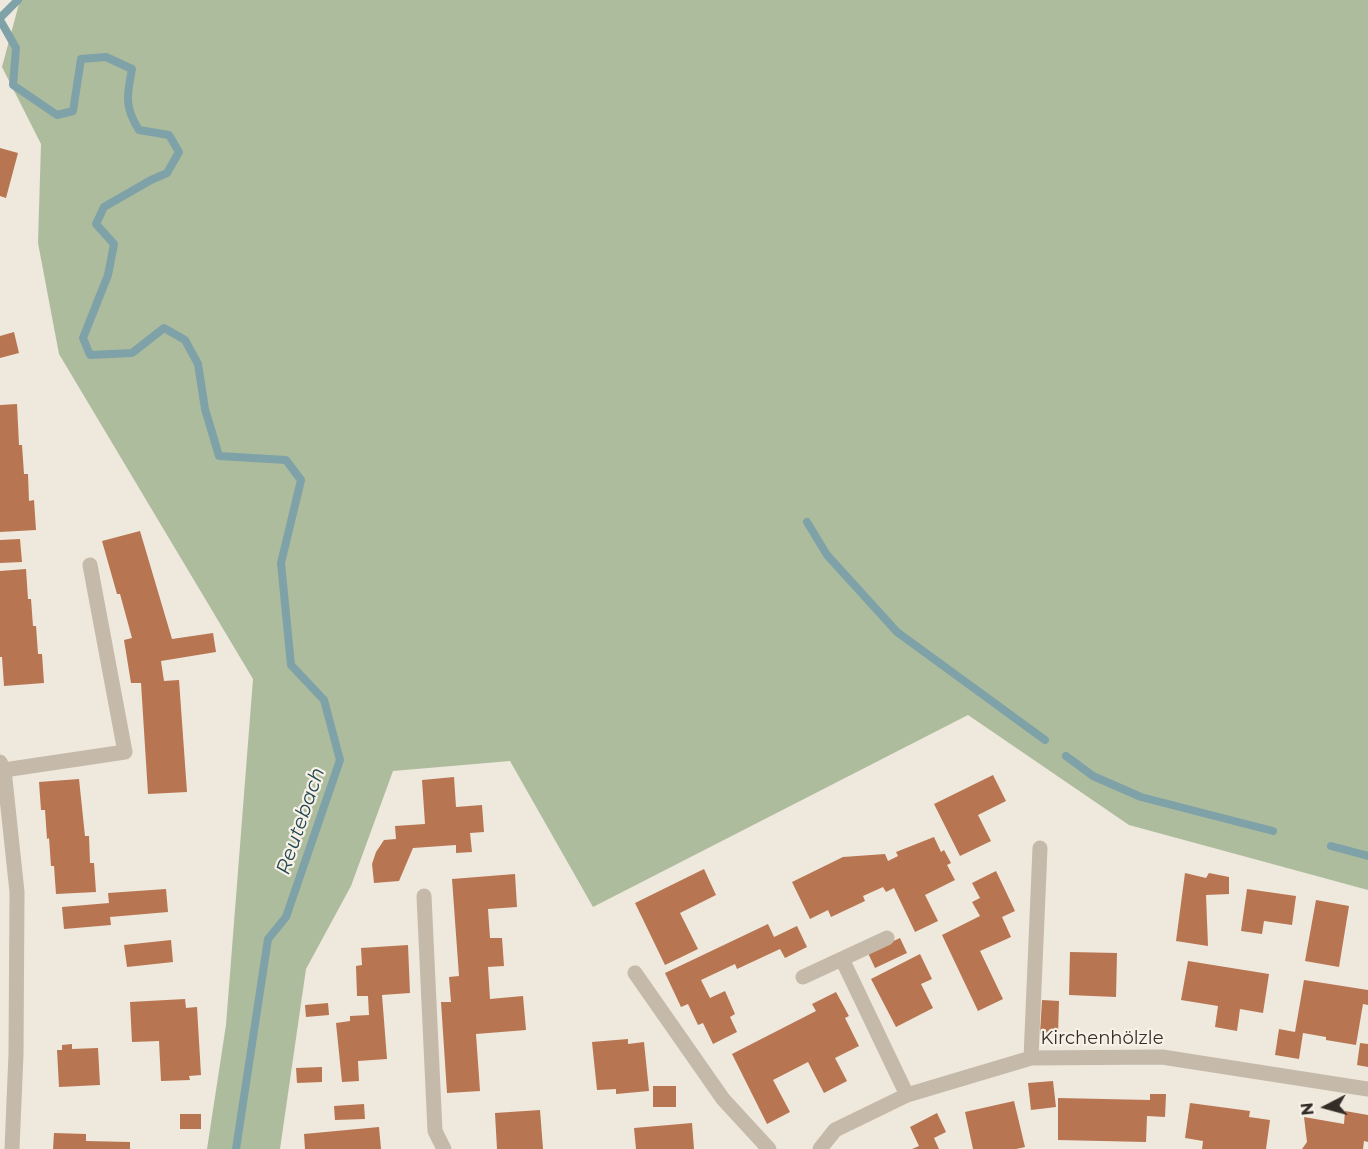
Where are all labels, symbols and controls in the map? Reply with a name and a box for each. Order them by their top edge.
water label: Reutebach [271,764,331,878]
street label: Kirchenhölzle [1040,1028,1164,1050]
north arrow [1296,1077,1356,1137]
text: N [1297,1102,1318,1116]

